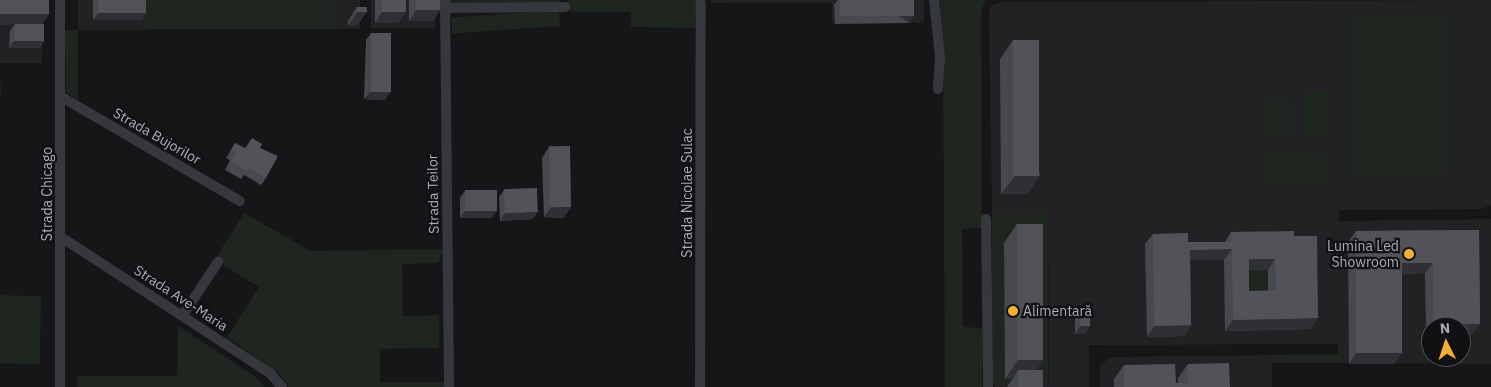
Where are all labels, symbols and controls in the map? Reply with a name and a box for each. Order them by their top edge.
street label: Strada Bujorilor [110,104,204,168]
street label: Strada Nicolae Sulac [679,128,695,258]
street label: Strada Chicago [39,147,55,241]
street label: Strada Teilor [424,154,442,234]
place label: Lumina Led Showroom [1327,238,1399,270]
marker: Lumina Led Showroom [1403,248,1415,260]
street label: Strada Ave-Maria [131,261,231,335]
place label: Alimentară [1023,303,1092,319]
marker: Alimentară [1007,305,1019,317]
north arrow [1421,317,1471,367]
text: N [1439,319,1451,337]

